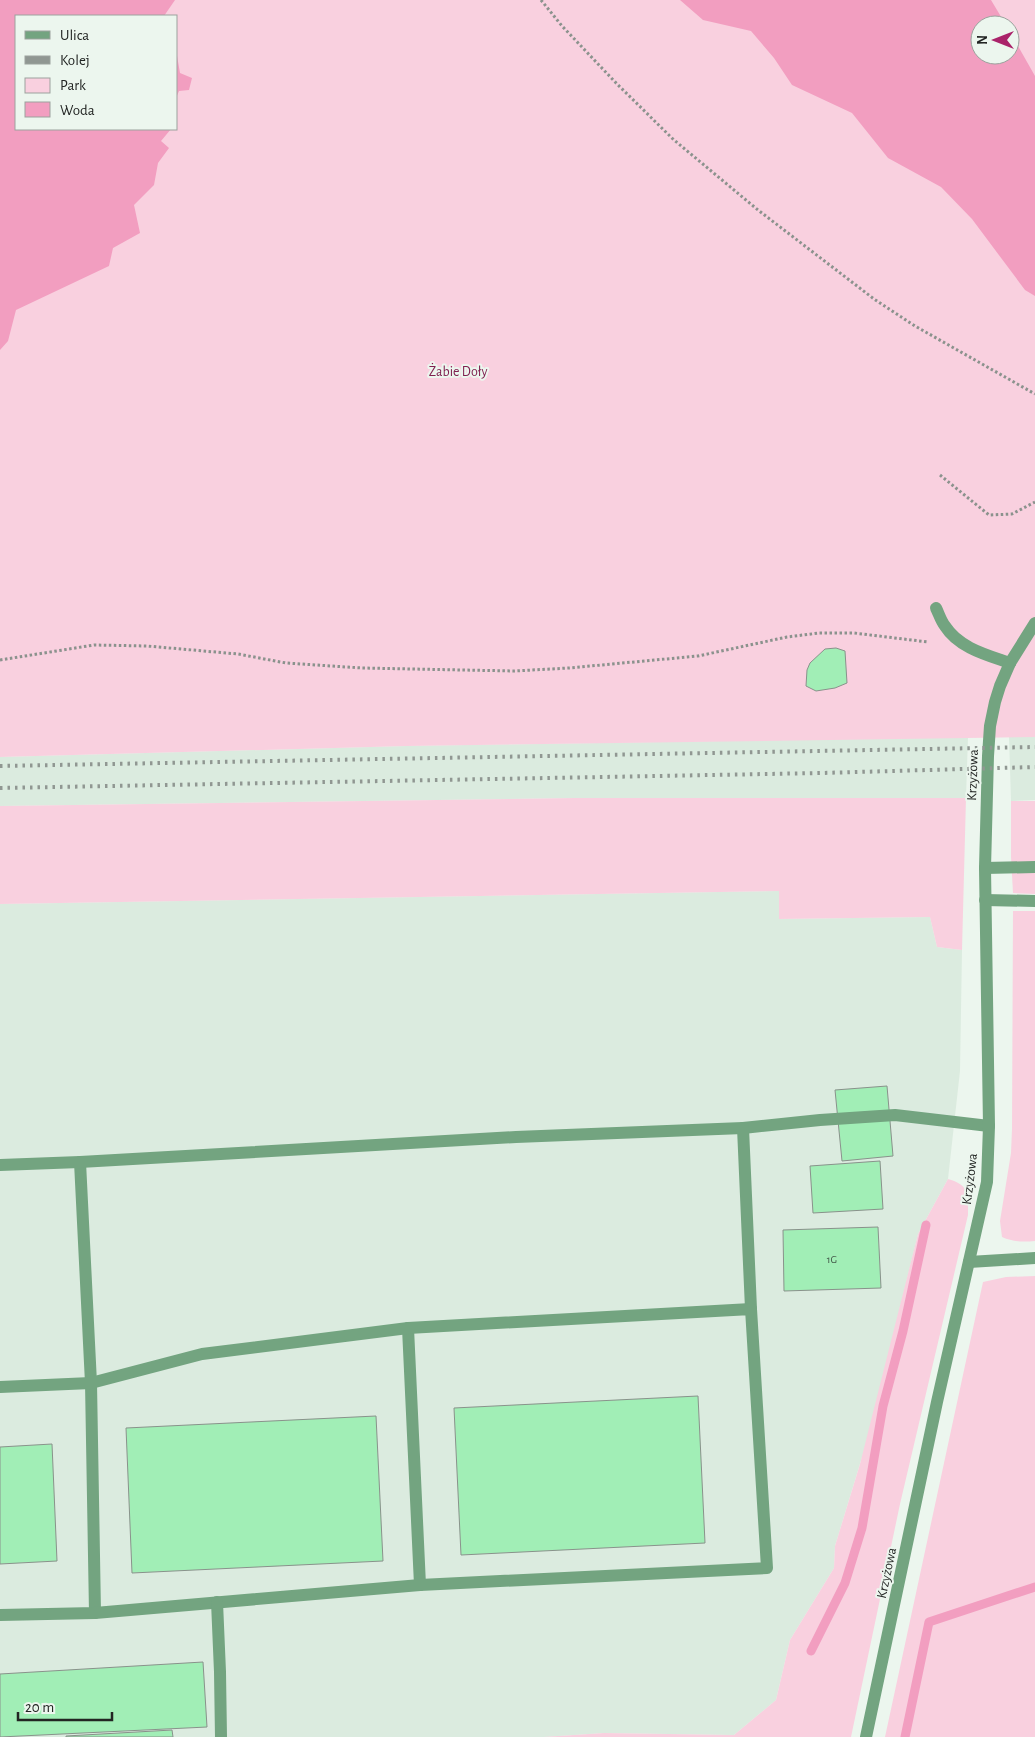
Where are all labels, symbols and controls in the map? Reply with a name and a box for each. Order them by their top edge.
legend [15,15,178,130]
north arrow [970,15,1020,65]
text: Ulica [60,28,89,43]
text: N [976,35,990,45]
text: Kolej [60,53,90,68]
text: Park [60,78,86,93]
text: Woda [60,103,95,118]
park label: Żabie Doły [429,362,487,379]
street label: Krzyżowa [965,748,981,801]
street label: Krzyżowa [960,1152,980,1206]
house number: 1G [827,1254,837,1265]
street label: Krzyżowa [875,1546,899,1600]
scale bar [18,1690,111,1722]
text: 20 m [25,1700,54,1715]

